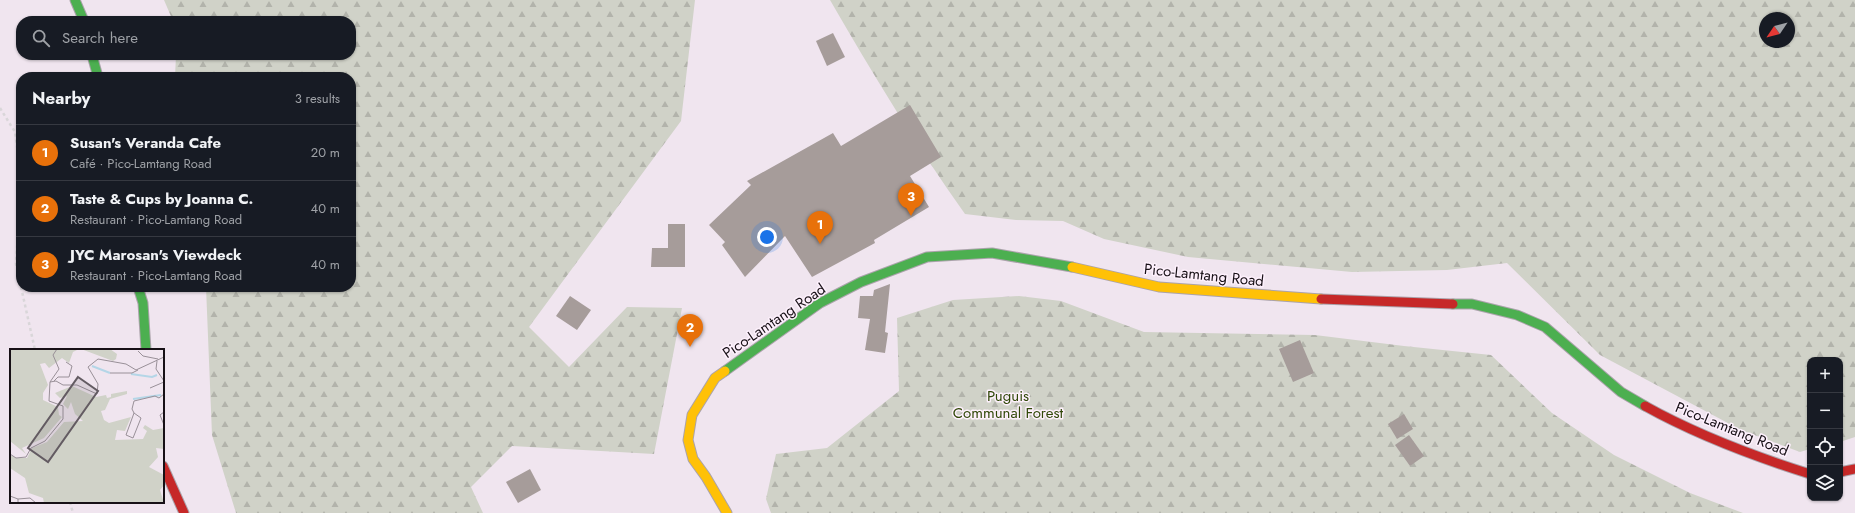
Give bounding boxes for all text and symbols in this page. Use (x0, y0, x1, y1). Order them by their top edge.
north arrow (1759, 12, 1795, 48)
search box (16, 16, 356, 60)
icon: search (30, 27, 52, 49)
text: Search here (62, 27, 138, 49)
text: Nearby (32, 86, 90, 110)
text: 3 results (295, 89, 340, 108)
text: Susan's Veranda Cafe (70, 132, 221, 154)
text: 1 (42, 143, 48, 162)
text: 20 m (311, 143, 340, 162)
text: Café · Pico-Lamtang Road (70, 154, 212, 173)
pin: 3 (898, 183, 924, 216)
text: Taste & Cups by Joanna C. (70, 188, 253, 210)
text: 2 (41, 199, 49, 218)
text: 40 m (311, 199, 340, 218)
text: Restaurant · Pico-Lamtang Road (70, 210, 242, 229)
pin: 1 (807, 211, 833, 244)
your location (757, 227, 777, 247)
text: JYC Marosan's Viewdeck (70, 244, 242, 266)
text: 3 (41, 255, 49, 274)
text: 40 m (311, 255, 340, 274)
street label: Pico-Lamtang Road (1143, 258, 1265, 292)
text: Restaurant · Pico-Lamtang Road (70, 266, 242, 285)
street label: Pico-Lamtang Road (718, 278, 830, 364)
pin: 2 (677, 314, 703, 347)
inset map (10, 349, 164, 503)
map controls (1807, 357, 1843, 501)
button: + (1807, 357, 1843, 393)
park label: Puguis Communal Forest (953, 385, 1064, 424)
button: − (1807, 393, 1843, 429)
street label: Pico-Lamtang Road (1672, 396, 1792, 462)
button: locate (1807, 429, 1843, 465)
button: layers (1807, 465, 1843, 501)

